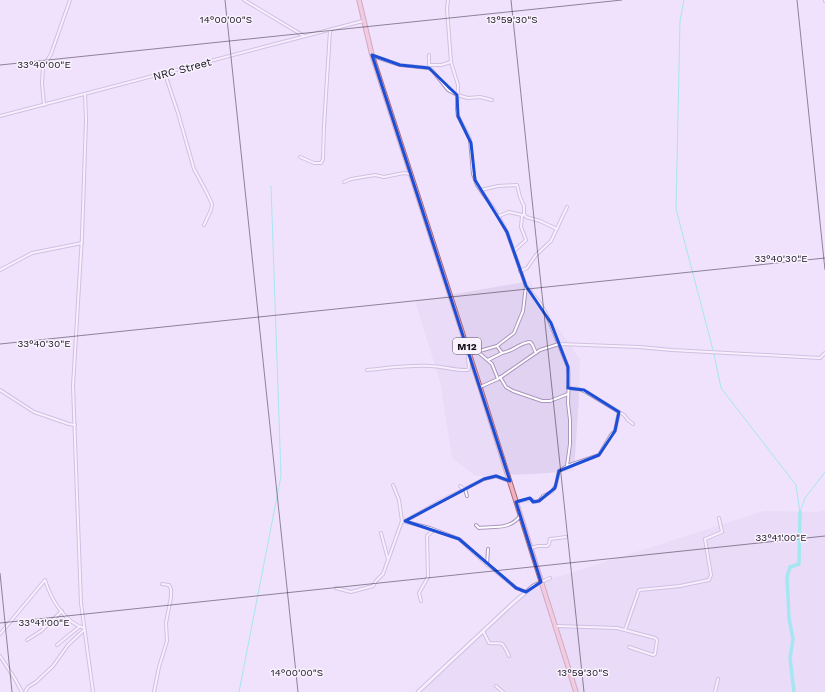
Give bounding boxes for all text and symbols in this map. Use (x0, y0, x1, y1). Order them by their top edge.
text: 14°00'00"S (200, 14, 252, 25)
text: 13°59'30"S (486, 14, 538, 25)
street label: NRC Street (152, 55, 213, 83)
text: 33°40'00"E (17, 59, 71, 70)
text: 33°40'30"E (754, 253, 808, 264)
text: 33°40'30"E (17, 338, 71, 349)
road number: M12 (453, 338, 481, 354)
text: 33°41'00"E (755, 532, 807, 543)
text: 33°41'00"E (18, 617, 70, 628)
text: 14°00'00"S (271, 667, 323, 678)
text: 13°59'30"S (557, 667, 609, 678)

